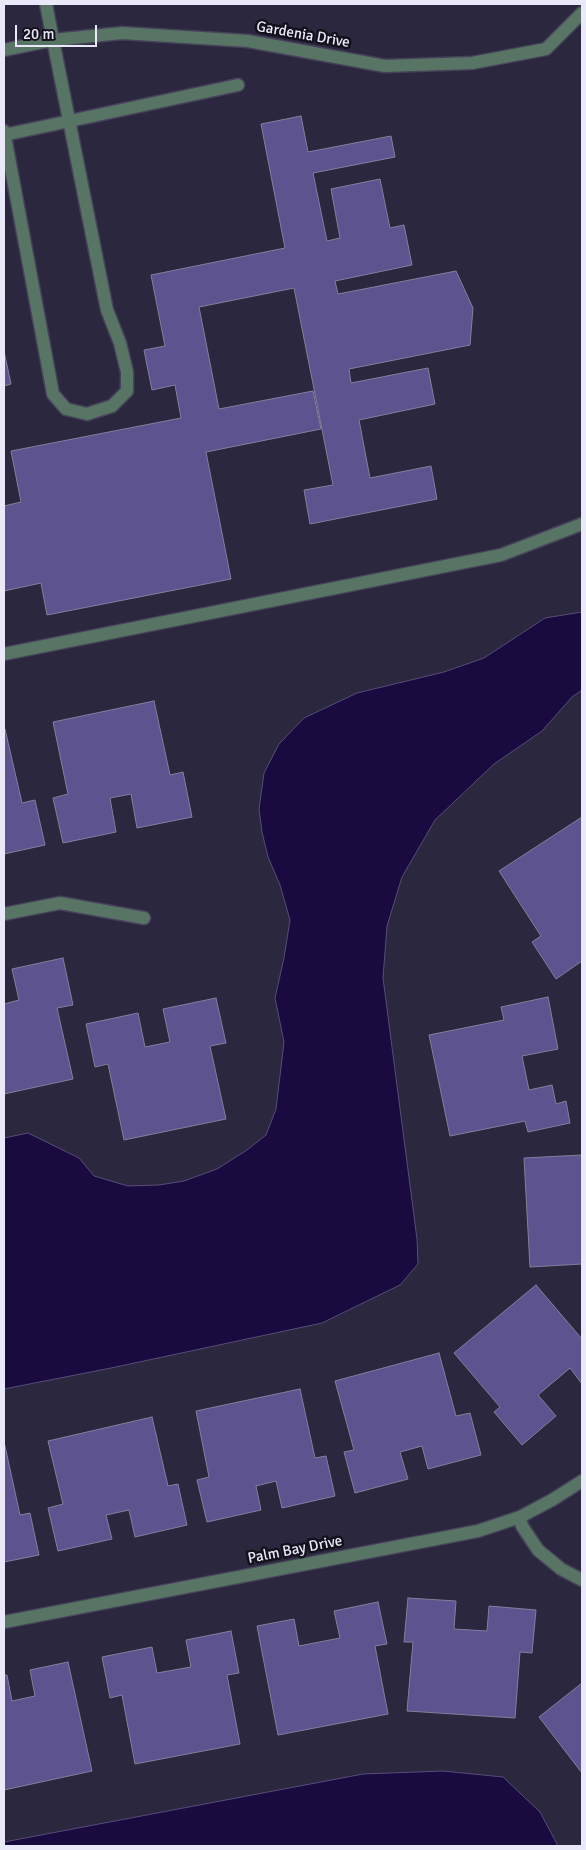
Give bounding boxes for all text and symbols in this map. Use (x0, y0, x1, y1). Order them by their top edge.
scale bar (18, 15, 100, 47)
street label: Gardenia Drive (255, 18, 351, 52)
text: 20 m (23, 25, 54, 43)
street label: Palm Bay Drive (246, 1532, 344, 1568)

